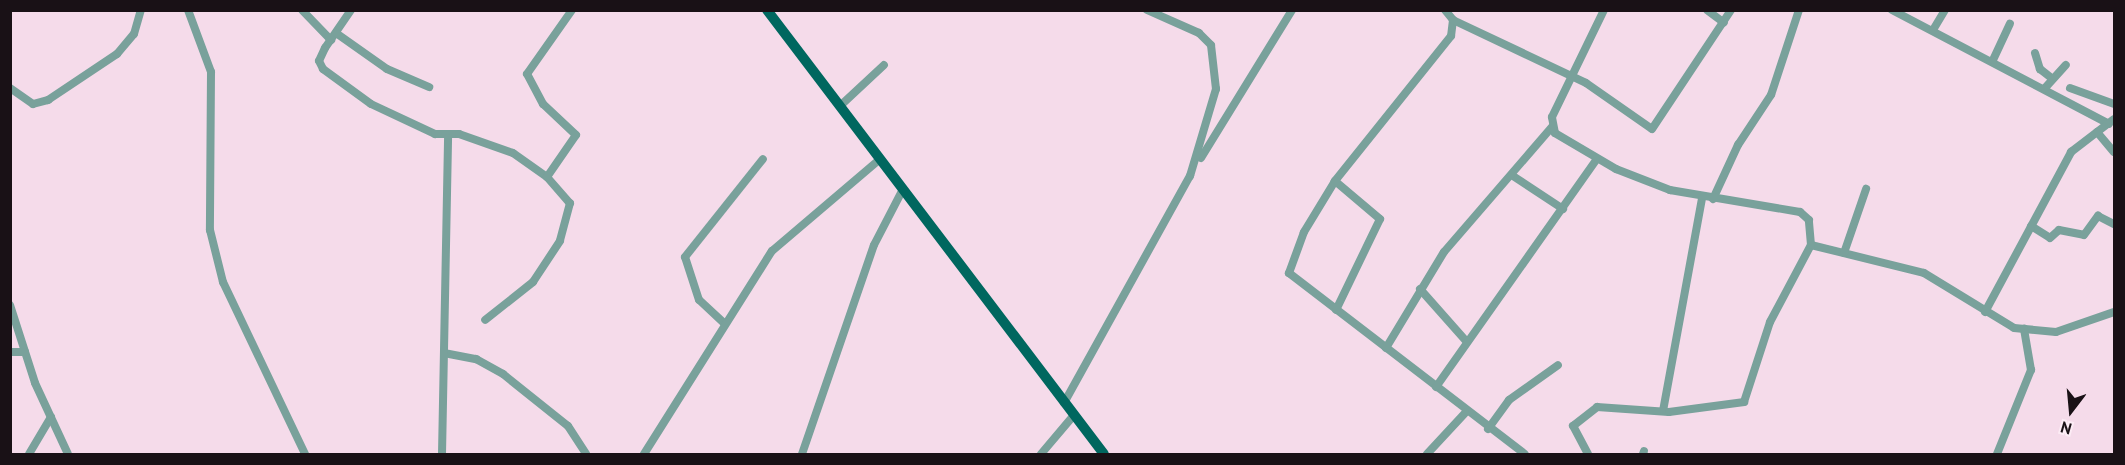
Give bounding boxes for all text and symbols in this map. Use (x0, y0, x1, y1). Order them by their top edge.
north arrow (2041, 381, 2101, 441)
text: N (2058, 417, 2074, 439)

